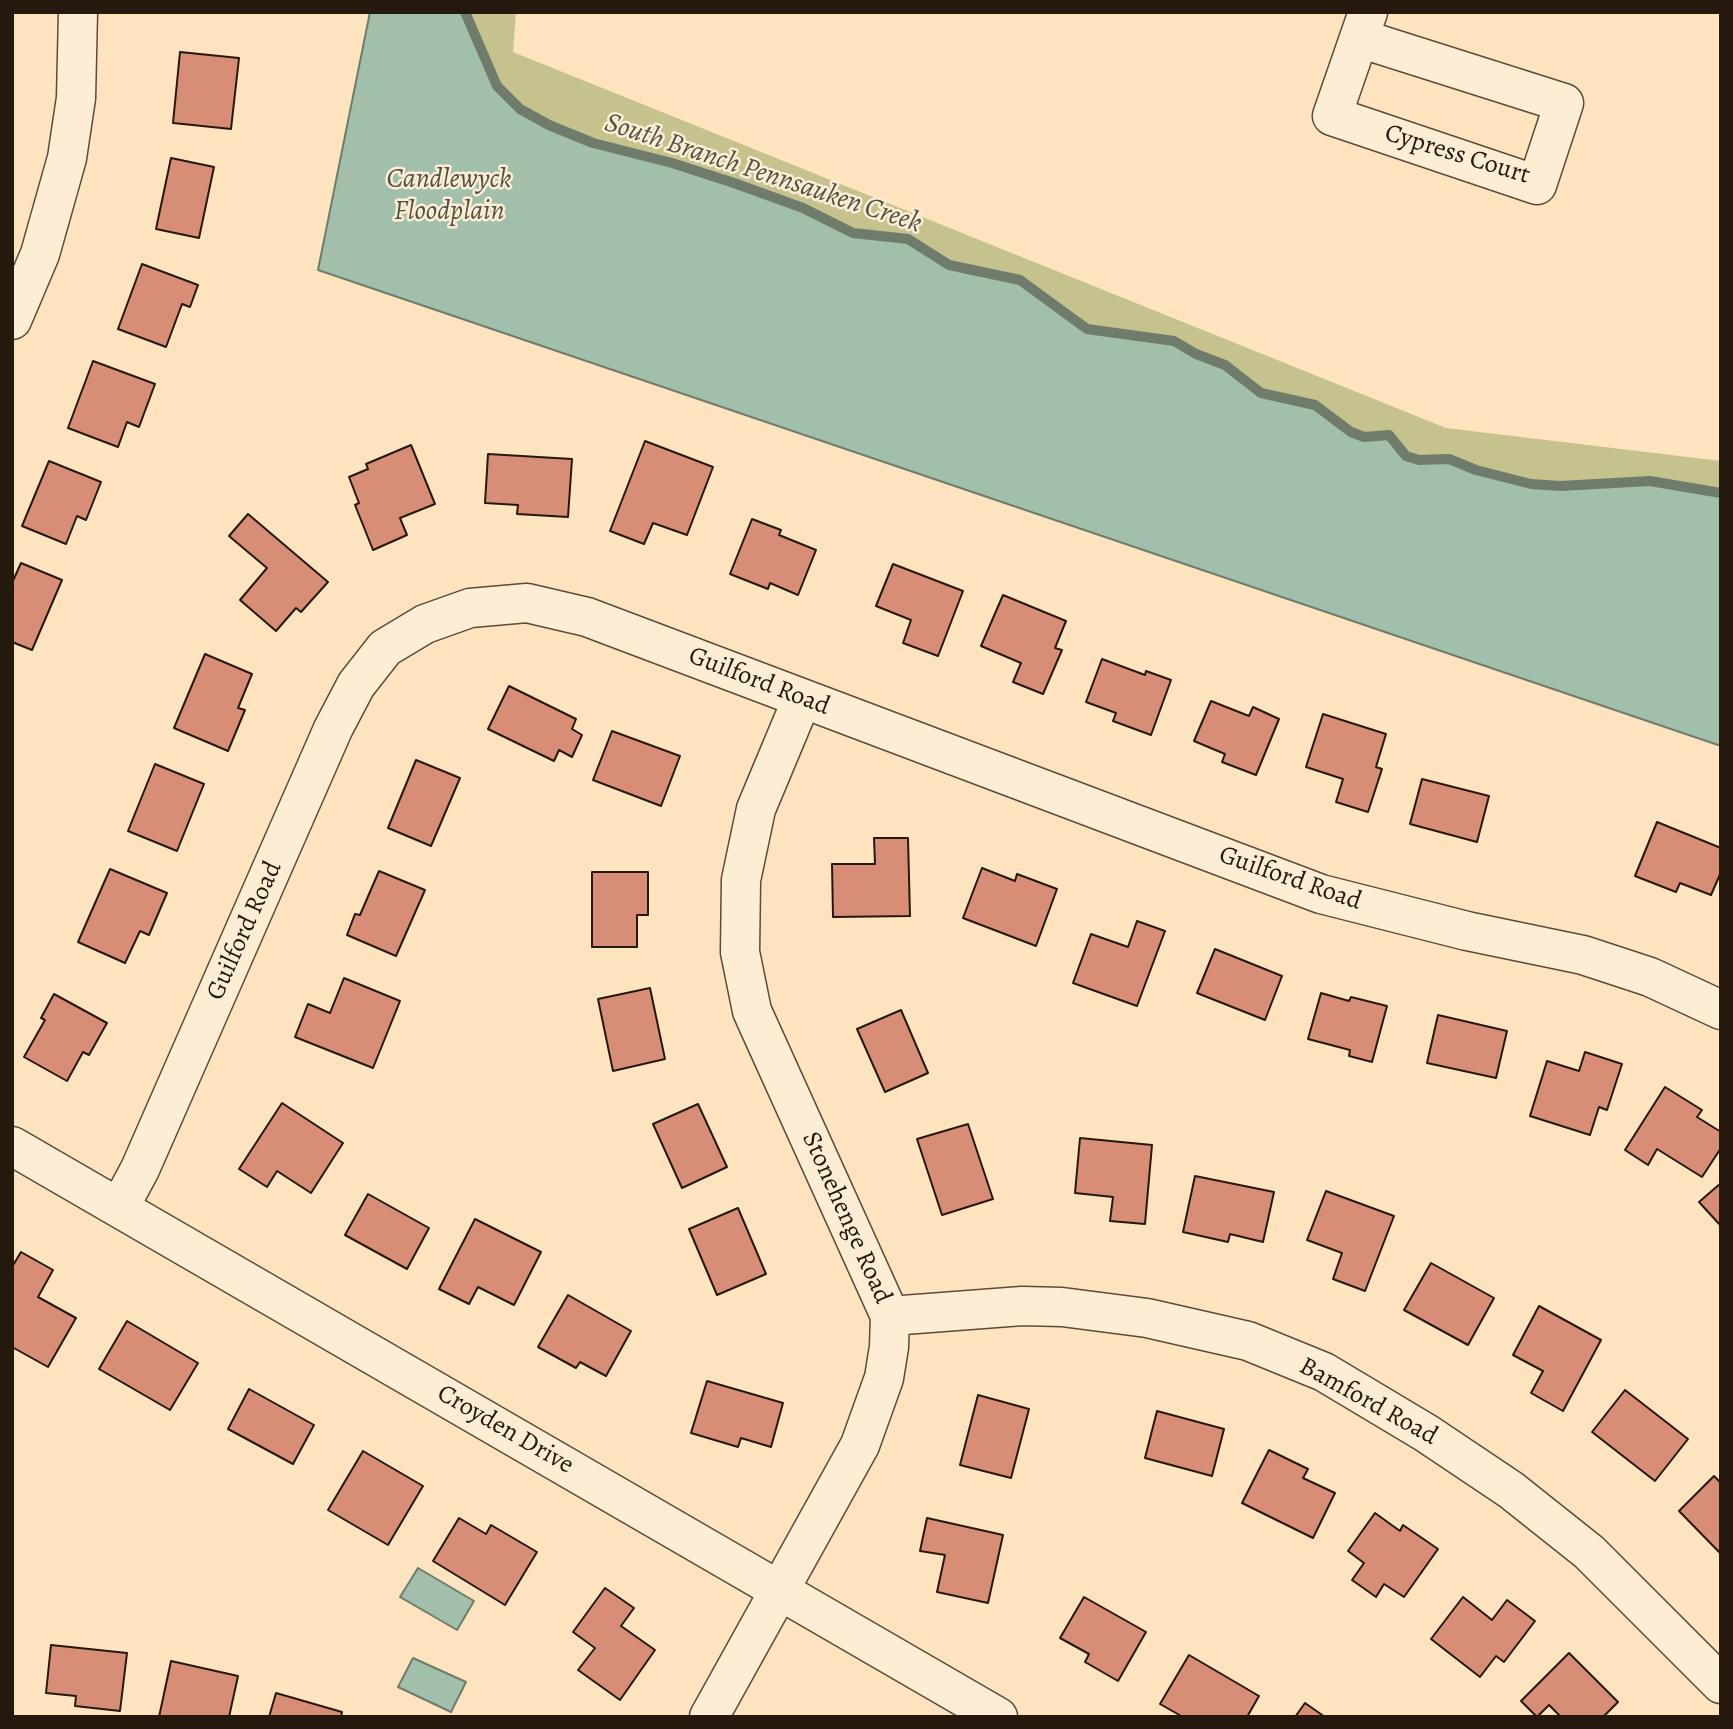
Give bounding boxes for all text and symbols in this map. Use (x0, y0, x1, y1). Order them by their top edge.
water label: South Branch Pennsauken Creek (600, 107, 926, 241)
street label: Cypress Court (1381, 118, 1533, 192)
water label: Candlewyck Floodplain (386, 163, 512, 229)
street label: Guilford Road (684, 641, 834, 723)
street label: Guilford Road (1215, 840, 1365, 918)
street label: Guilford Road (201, 857, 289, 1005)
street label: Stonehenge Road (794, 1127, 898, 1309)
street label: Bamford Road (1293, 1351, 1443, 1453)
street label: Croyden Drive (431, 1378, 579, 1482)

